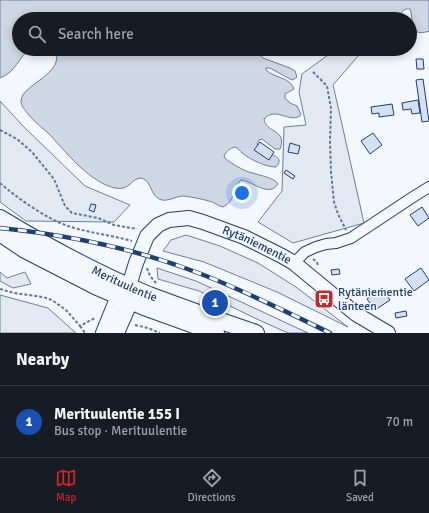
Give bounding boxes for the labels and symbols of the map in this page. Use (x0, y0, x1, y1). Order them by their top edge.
your location (232, 183, 252, 203)
street label: Rytäniementie (220, 223, 294, 268)
street label: Merituulentie (89, 263, 159, 305)
place label: Rytäniementie länteen (338, 285, 413, 314)
pin: 1 (202, 288, 228, 318)
bus stop icon: Rytäniementie länteen (313, 288, 335, 310)

